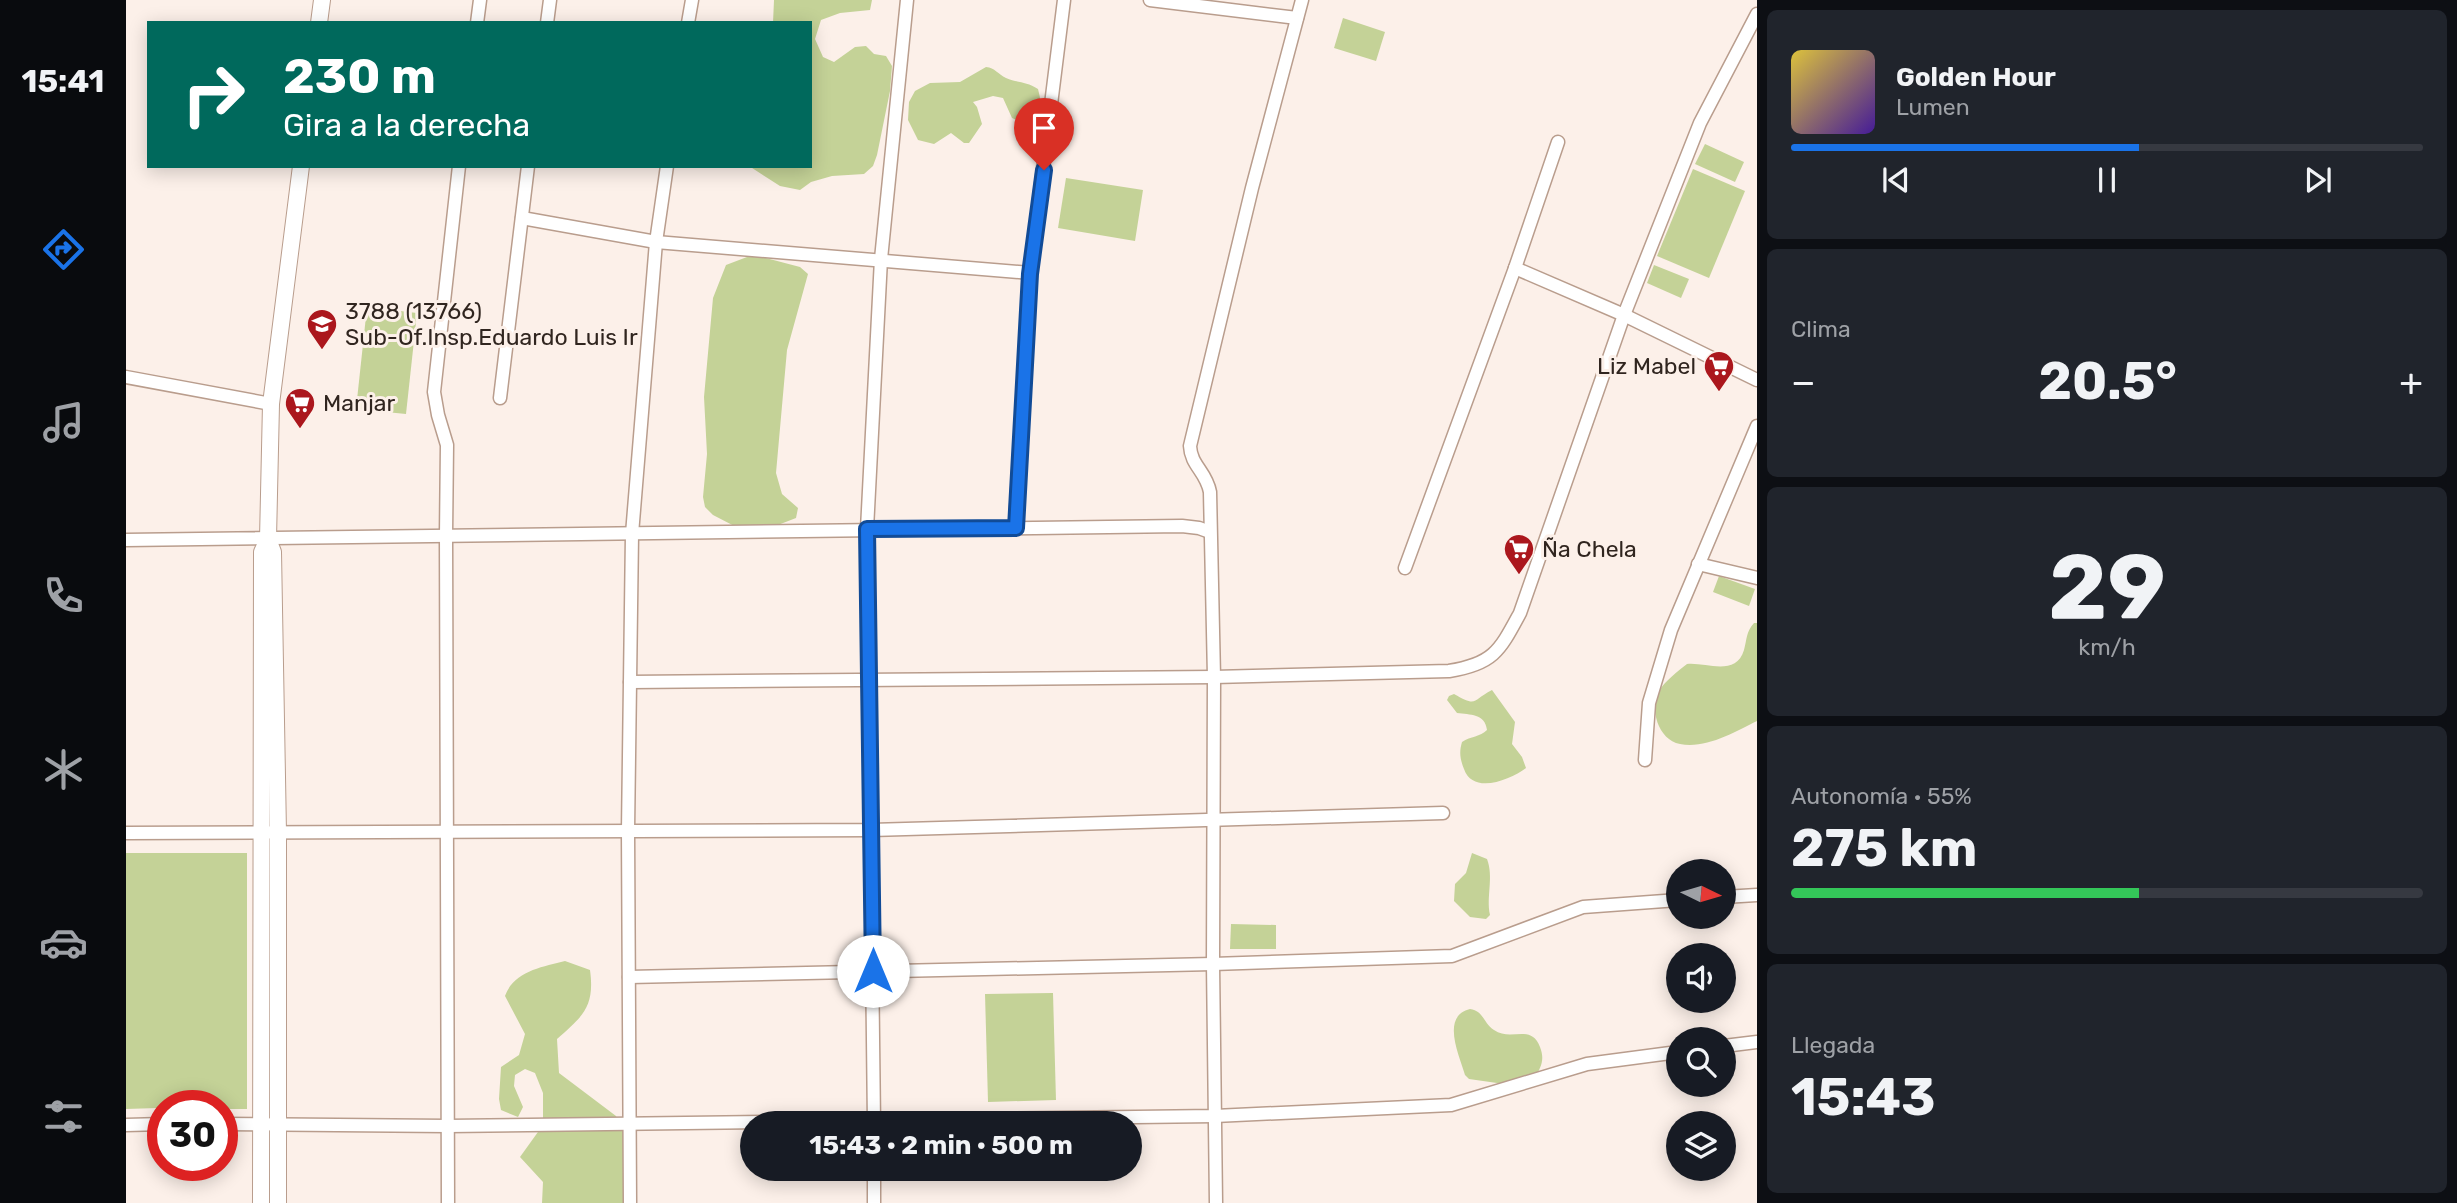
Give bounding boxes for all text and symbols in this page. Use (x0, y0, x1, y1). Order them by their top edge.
text: 230 m (283, 47, 436, 105)
icon: right (168, 49, 259, 140)
text: 15:41 (22, 62, 104, 100)
text: Golden Hour (1896, 62, 2056, 93)
text: Lumen (1896, 93, 1970, 121)
pin (1014, 98, 1074, 170)
text: Gira a la derecha (283, 106, 530, 144)
icon: arrive (1025, 109, 1063, 147)
icon: previous (1877, 161, 1915, 199)
icon: pause (2088, 161, 2126, 199)
icon: next (2299, 161, 2337, 199)
icon: directions (39, 225, 88, 274)
place label: 3788 (13766) Sub-Of.Insp.Eduardo Luis Ir (345, 297, 638, 351)
school or university icon: 3788 (13766) Sub-Of.Insp.Eduardo Luis Ir (305, 307, 339, 351)
text: Clima (1791, 315, 1851, 343)
supermarket icon: Liz Mabel (1702, 349, 1736, 393)
text: 20.5° (2038, 350, 2177, 412)
place label: Liz Mabel (1597, 352, 1696, 380)
text: − (1791, 359, 1816, 405)
text: + (2399, 359, 2423, 405)
supermarket icon: Manjar (283, 386, 317, 430)
place label: Manjar (323, 389, 395, 417)
icon: music (39, 398, 88, 447)
supermarket icon: Ña Chela (1502, 532, 1536, 576)
text: 29 (2048, 533, 2166, 641)
place label: Ña Chela (1542, 535, 1637, 563)
icon: phone (39, 571, 88, 620)
text: km/h (2078, 633, 2136, 661)
icon: climate (39, 745, 88, 794)
text: Autonomía · 55% (1791, 782, 1972, 810)
text: 275 km (1791, 817, 1977, 879)
north arrow (1666, 859, 1736, 929)
map controls (1666, 859, 1736, 1181)
icon: car (39, 918, 88, 967)
position arrow (836, 934, 910, 1008)
button: sound (1666, 943, 1736, 1013)
button: search (1666, 1027, 1736, 1097)
text: Llegada (1791, 1031, 1875, 1059)
text: 15:43 (1791, 1066, 1935, 1128)
speed limit sign: 30 (147, 1090, 238, 1181)
icon: filters (39, 1092, 88, 1141)
button: layers (1666, 1111, 1736, 1181)
text: 15:43 · 2 min · 500 m (809, 1130, 1073, 1161)

